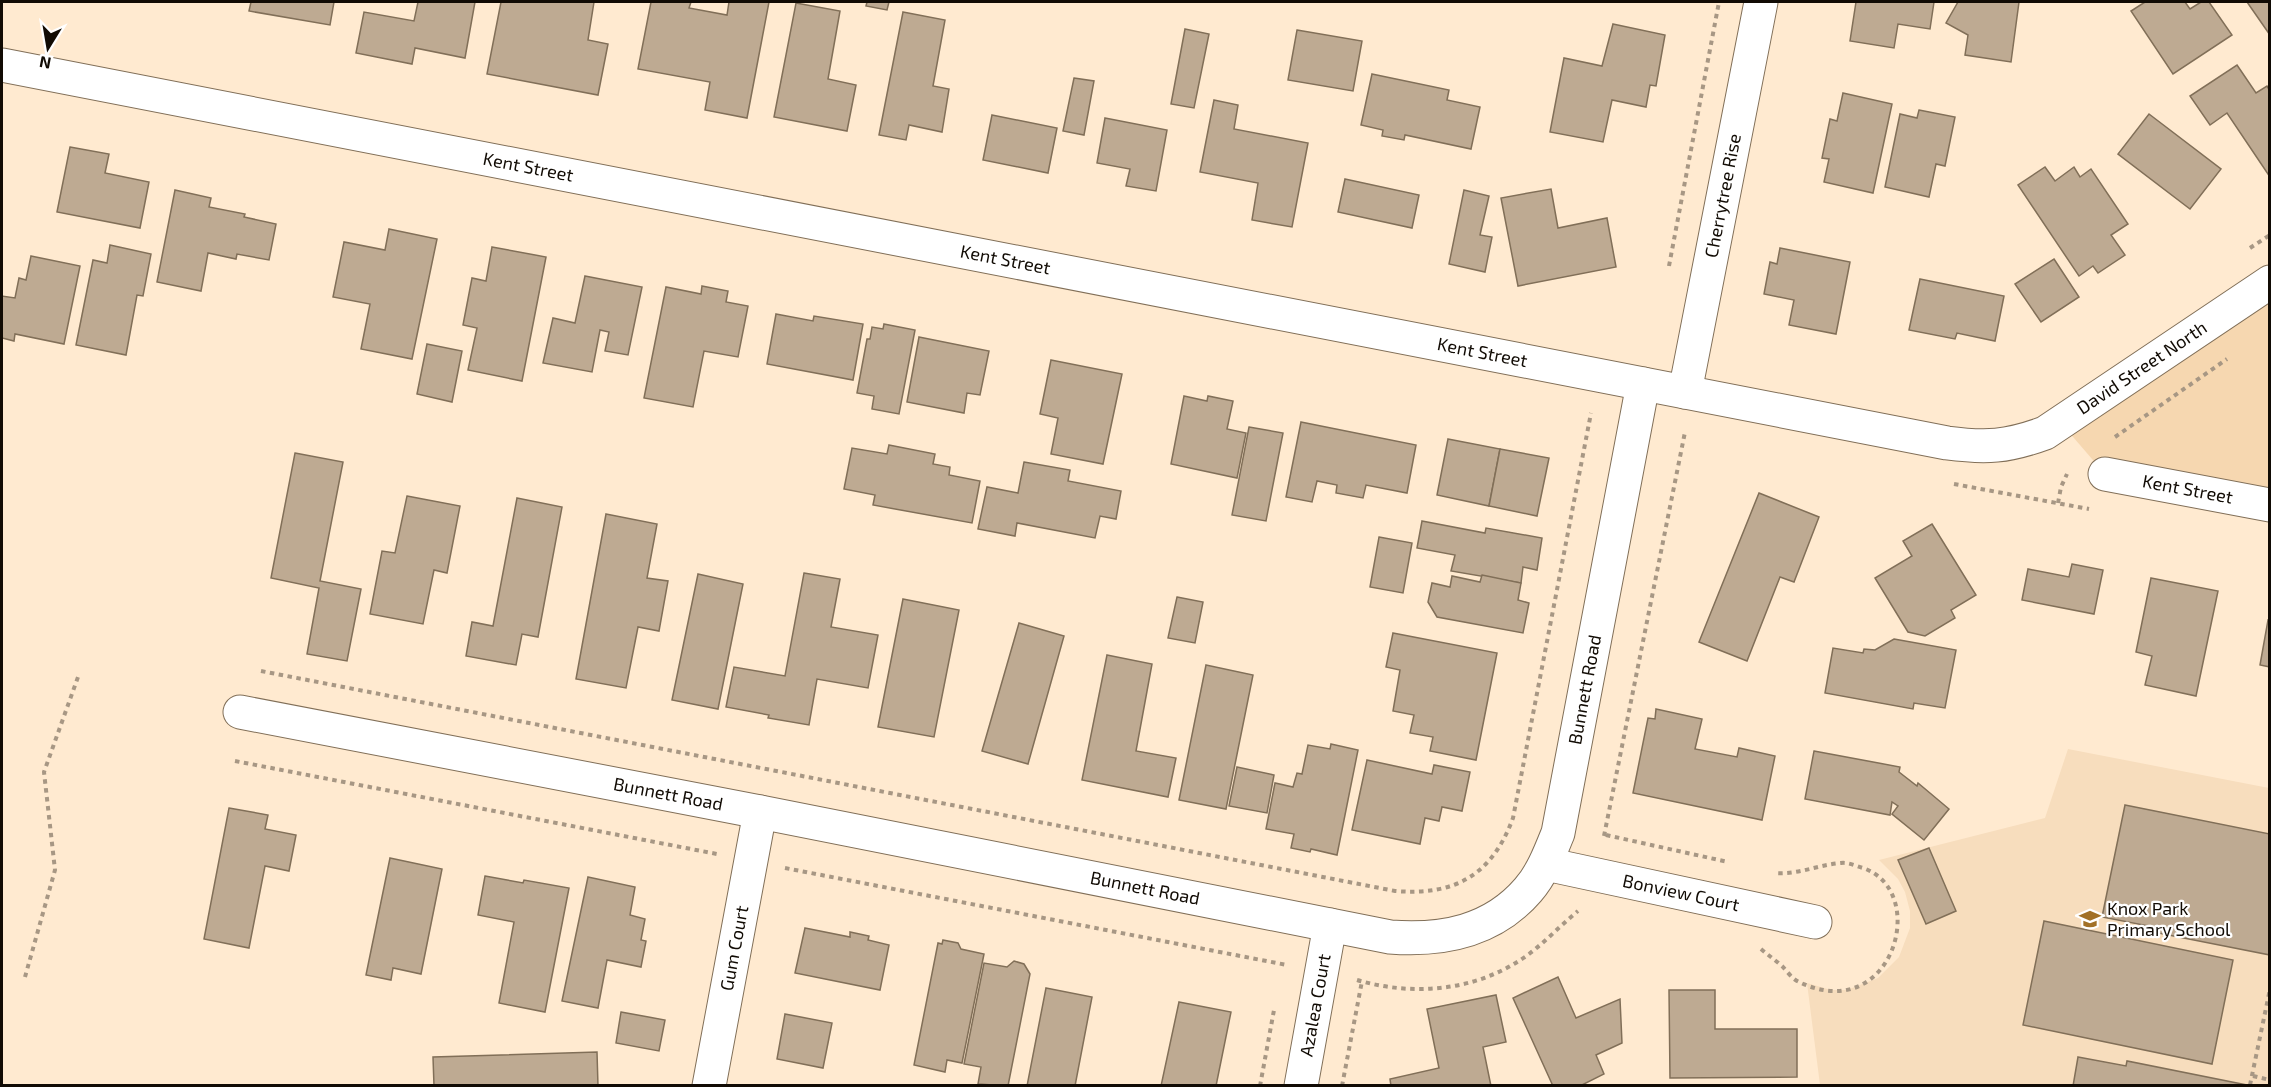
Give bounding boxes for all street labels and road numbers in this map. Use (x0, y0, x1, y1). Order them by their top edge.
street label: Cherrytree Rise (1699, 132, 1745, 259)
street label: Kent Street (481, 147, 575, 186)
street label: Kent Street (958, 239, 1053, 279)
street label: David Street North (2072, 316, 2211, 418)
street label: Kent Street (1436, 332, 1530, 371)
street label: Kent Street (2141, 469, 2235, 508)
street label: Bunnett Road (1563, 633, 1605, 746)
street label: Bunnett Road (612, 772, 725, 815)
street label: Bunnett Road (1088, 866, 1202, 909)
street label: Bonview Court (1621, 869, 1742, 915)
street label: Gum Court (715, 904, 752, 993)
street label: Azalea Court (1295, 952, 1335, 1058)

